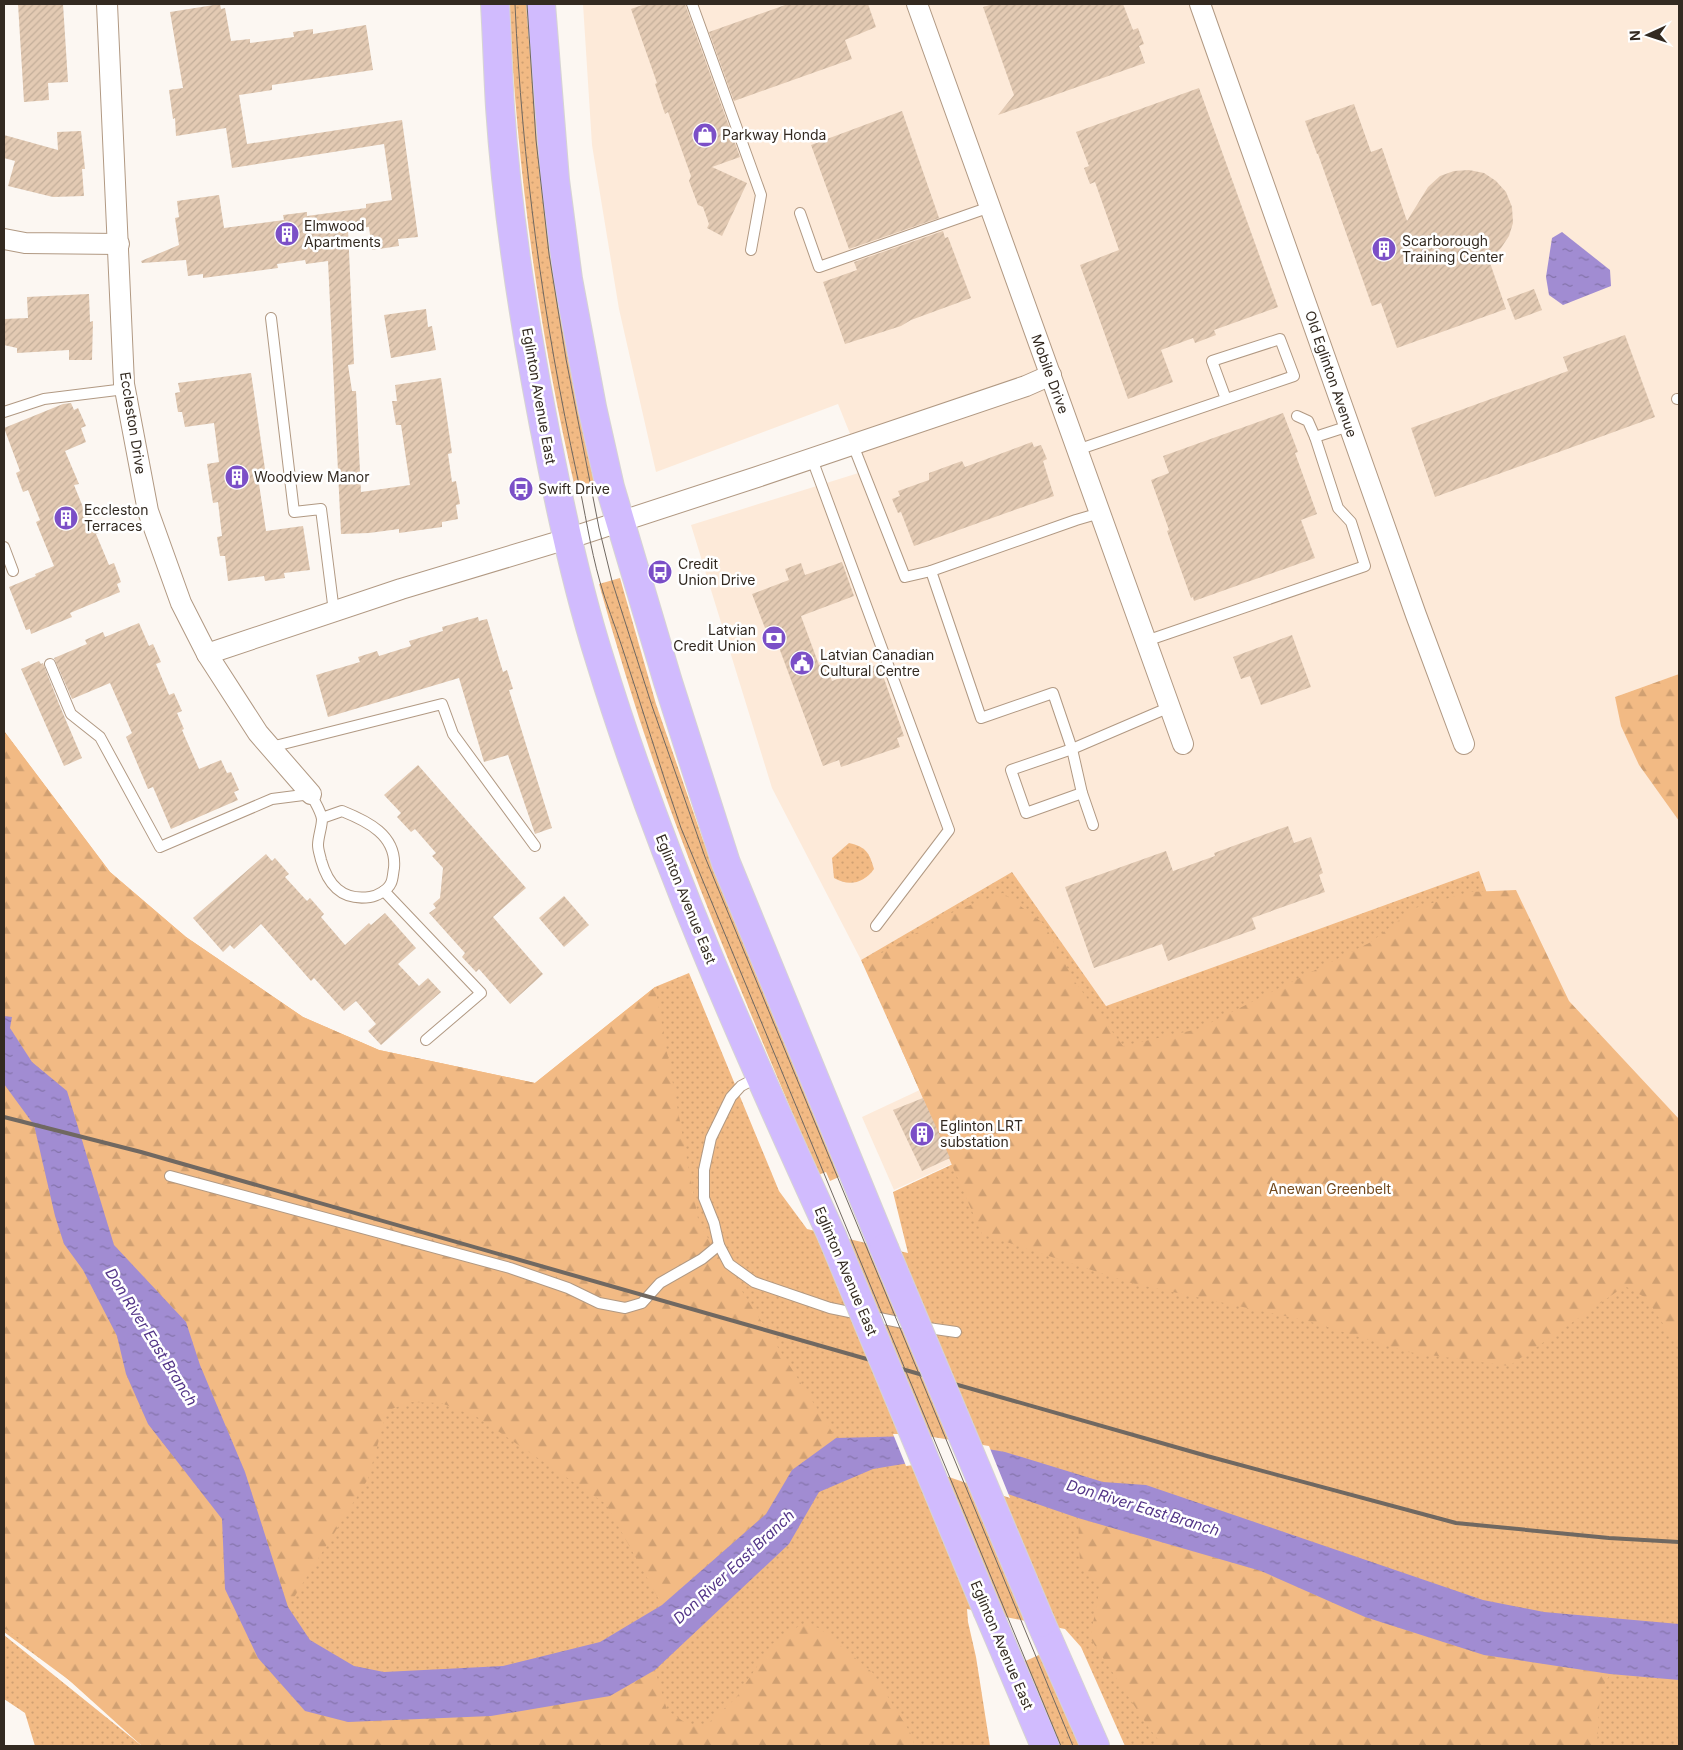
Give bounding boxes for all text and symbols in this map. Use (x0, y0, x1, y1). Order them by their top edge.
north arrow (1623, 10, 1673, 60)
text: N (1626, 30, 1643, 41)
shop icon: Parkway Honda (692, 122, 718, 148)
place label: Parkway Honda (722, 126, 826, 143)
place label: Elmwood Apartments (304, 217, 381, 250)
building icon: Elmwood Apartments (274, 221, 300, 247)
place label: Scarborough Training Center (1402, 232, 1504, 265)
building icon: Scarborough Training Center (1371, 236, 1397, 262)
street label: Old Eglinton Avenue (1302, 308, 1361, 439)
street label: Eglinton Avenue East (519, 326, 560, 466)
street label: Mobile Drive (1028, 332, 1073, 416)
street label: Eccleston Drive (117, 371, 150, 475)
building icon: Woodview Manor (224, 464, 250, 490)
place label: Woodview Manor (254, 468, 370, 485)
bus stop icon: Swift Drive (508, 476, 534, 502)
place label: Swift Drive (538, 480, 610, 497)
place label: Eccleston Terraces (84, 501, 148, 534)
building icon: Eccleston Terraces (53, 505, 79, 531)
place label: Credit Union Drive (678, 555, 755, 588)
bus stop icon: Credit Union Drive (647, 559, 673, 585)
place label: Latvian Credit Union (673, 621, 756, 654)
bank icon: Latvian Credit Union (761, 625, 787, 651)
place label: Latvian Canadian Cultural Centre (820, 646, 934, 679)
public building icon: Latvian Canadian Cultural Centre (789, 650, 815, 676)
street label: Eglinton Avenue East (653, 831, 720, 967)
place label: Eglinton LRT substation (940, 1117, 1023, 1150)
building icon: Eglinton LRT substation (909, 1121, 935, 1147)
park label: Anewan Greenbelt (1269, 1180, 1392, 1197)
street label: Eglinton Avenue East (812, 1204, 881, 1338)
water label: Don River East Branch (101, 1264, 202, 1409)
water label: Don River East Branch (1064, 1475, 1222, 1540)
water label: Don River East Branch (669, 1505, 798, 1628)
street label: Eglinton Avenue East (968, 1578, 1037, 1712)

